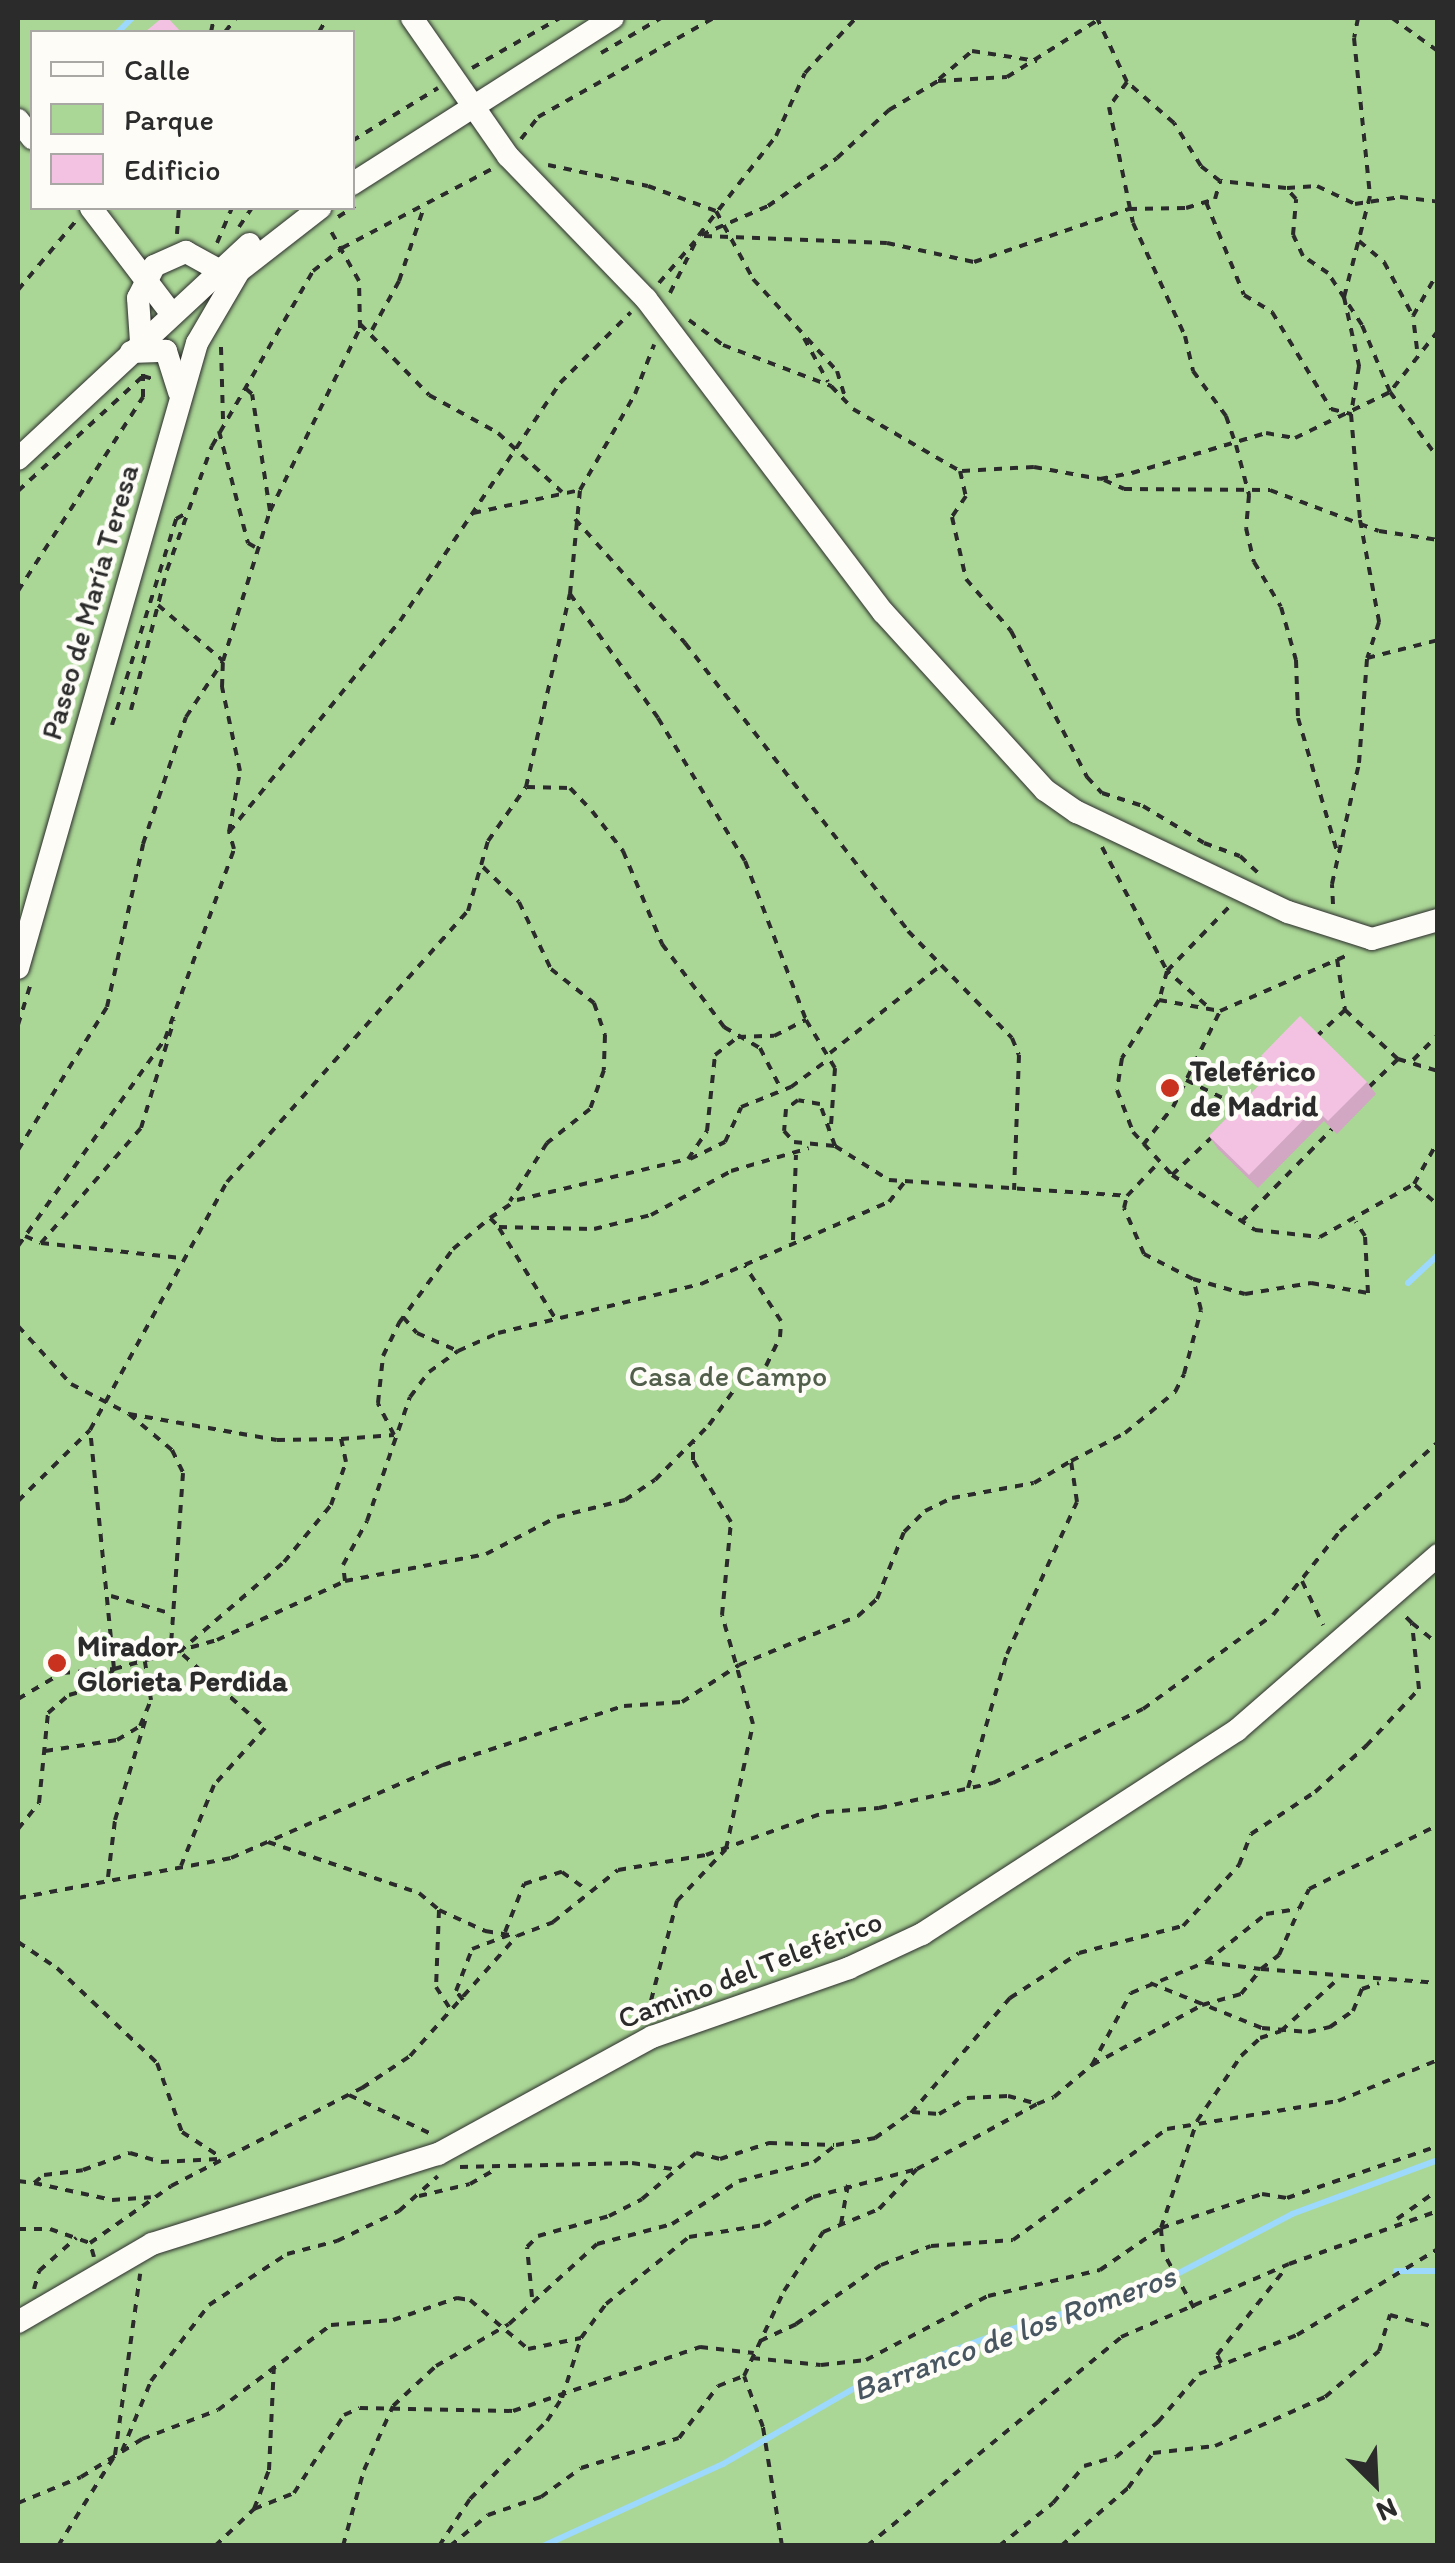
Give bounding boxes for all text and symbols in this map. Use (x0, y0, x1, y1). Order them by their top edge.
legend (30, 30, 355, 210)
text: Calle (124, 51, 190, 88)
text: Parque (124, 101, 214, 138)
text: Edificio (124, 151, 220, 188)
street label: Paseo de María Teresa (34, 461, 146, 743)
place label: Teleférico de Madrid (1190, 1053, 1319, 1124)
marker: Teleférico de Madrid (1159, 1077, 1181, 1099)
park label: Casa de Campo (629, 1358, 827, 1394)
place label: Mirador Glorieta Perdida (77, 1628, 287, 1698)
marker: Mirador Glorieta Perdida (46, 1652, 68, 1674)
street label: Camino del Teleférico (614, 1904, 886, 2036)
water label: Barranco de los Romeros (847, 2257, 1181, 2409)
north arrow (1325, 2433, 1425, 2533)
text: N (1372, 2491, 1403, 2530)

